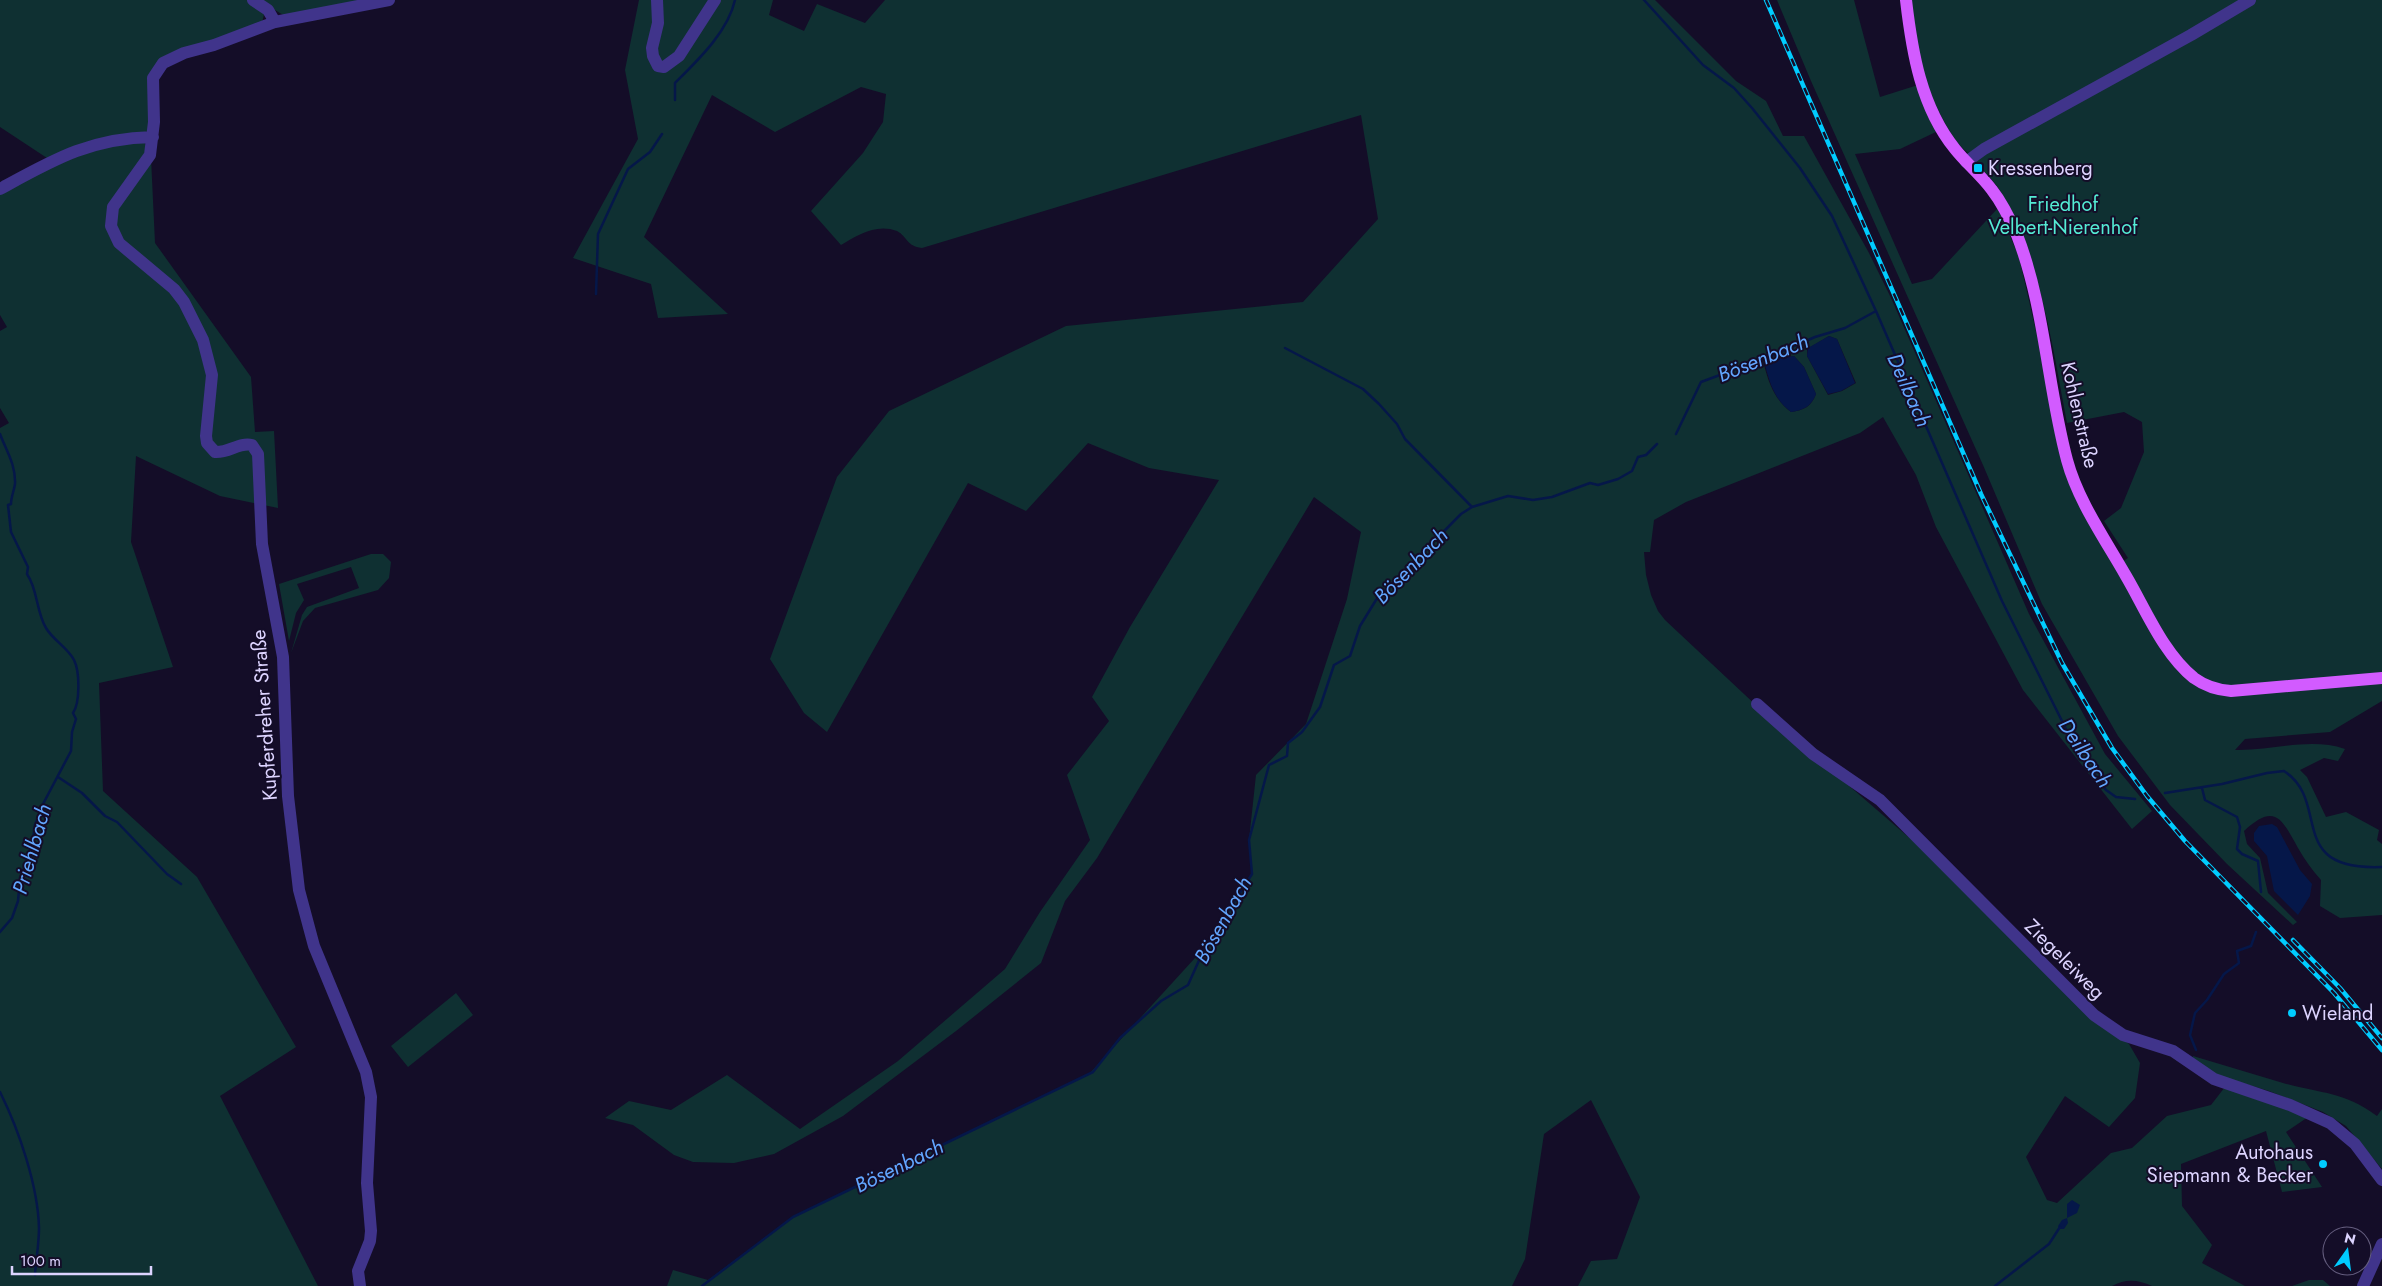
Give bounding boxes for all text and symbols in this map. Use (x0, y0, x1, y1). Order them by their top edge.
place label: Kressenberg (1988, 154, 2093, 183)
marker: Kressenberg (1972, 162, 1984, 174)
park label: Friedhof Velbert-Nierenhof (1988, 190, 2139, 242)
water label: Bösenbach (1713, 326, 1813, 390)
water label: Deilbach (1879, 348, 1939, 432)
street label: Kohlenstraße (2053, 359, 2106, 471)
water label: Bösenbach (1367, 521, 1455, 611)
street label: Kupferdreher Straße (244, 629, 285, 801)
water label: Deilbach (2051, 712, 2119, 794)
water label: Priehlbach (5, 800, 59, 898)
water label: Bösenbach (1187, 871, 1259, 969)
street label: Ziegeleiweg (2018, 913, 2111, 1006)
place label: Wieland (2302, 999, 2373, 1028)
marker: Wieland (2286, 1007, 2298, 1019)
water label: Bösenbach (849, 1132, 949, 1200)
place label: Autohaus Siepmann & Becker (2147, 1138, 2313, 1190)
marker: Autohaus Siepmann & Becker (2317, 1158, 2329, 1170)
north arrow (2322, 1226, 2372, 1276)
text: N (2342, 1227, 2358, 1249)
scale bar (12, 1244, 151, 1276)
text: 100 m (20, 1250, 61, 1272)

